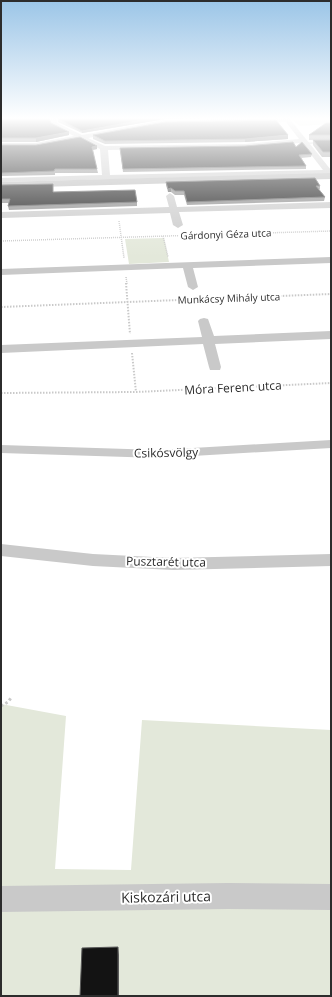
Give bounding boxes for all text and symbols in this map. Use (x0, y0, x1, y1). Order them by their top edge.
street label: Gárdonyi Géza utca (180, 225, 272, 243)
street label: Munkácsy Mihály utca (177, 289, 281, 307)
street label: Móra Ferenc utca (184, 376, 282, 399)
street label: Csikósvölgy (134, 443, 199, 462)
street label: Pusztarét utca (126, 552, 206, 571)
street label: Kiskozári utca (121, 886, 211, 907)

